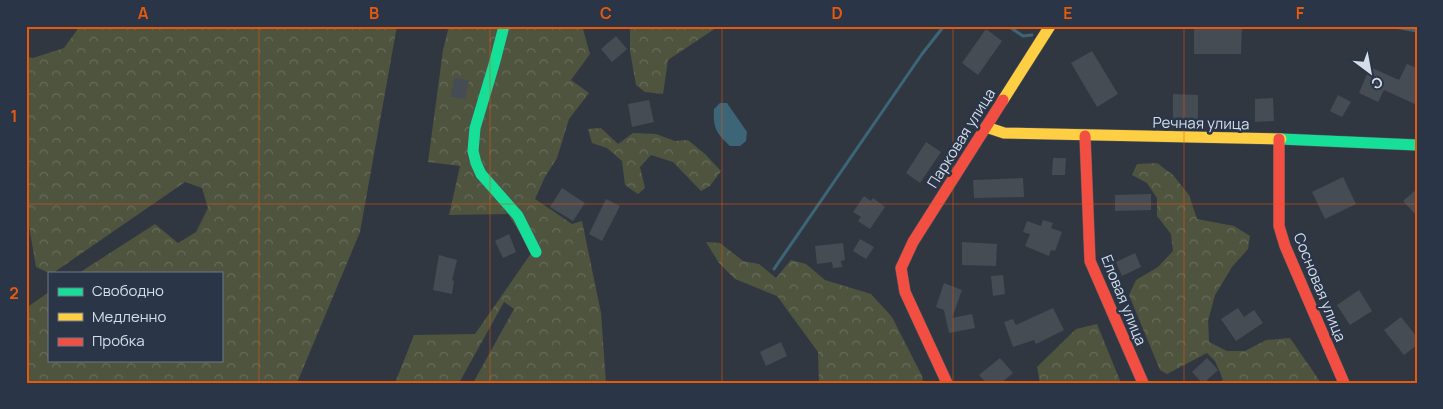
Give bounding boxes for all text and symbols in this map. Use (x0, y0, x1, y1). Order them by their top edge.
text: A (138, 2, 149, 24)
text: B (369, 2, 379, 24)
text: C (600, 2, 612, 24)
text: D (831, 2, 843, 24)
text: E (1063, 2, 1073, 24)
text: F (1296, 2, 1305, 24)
north arrow (1346, 48, 1396, 98)
text: С (1368, 73, 1387, 94)
street label: Парковая улица (922, 84, 1000, 192)
text: 1 (10, 105, 18, 127)
street label: Речная улица (1152, 112, 1250, 134)
street label: Сосновая улица (1289, 229, 1351, 345)
street label: Еловая улица (1096, 252, 1152, 348)
legend (48, 272, 222, 362)
text: Свободно (92, 280, 164, 301)
text: 2 (9, 282, 19, 304)
text: Медленно (92, 306, 166, 327)
text: Пробка (92, 330, 145, 351)

